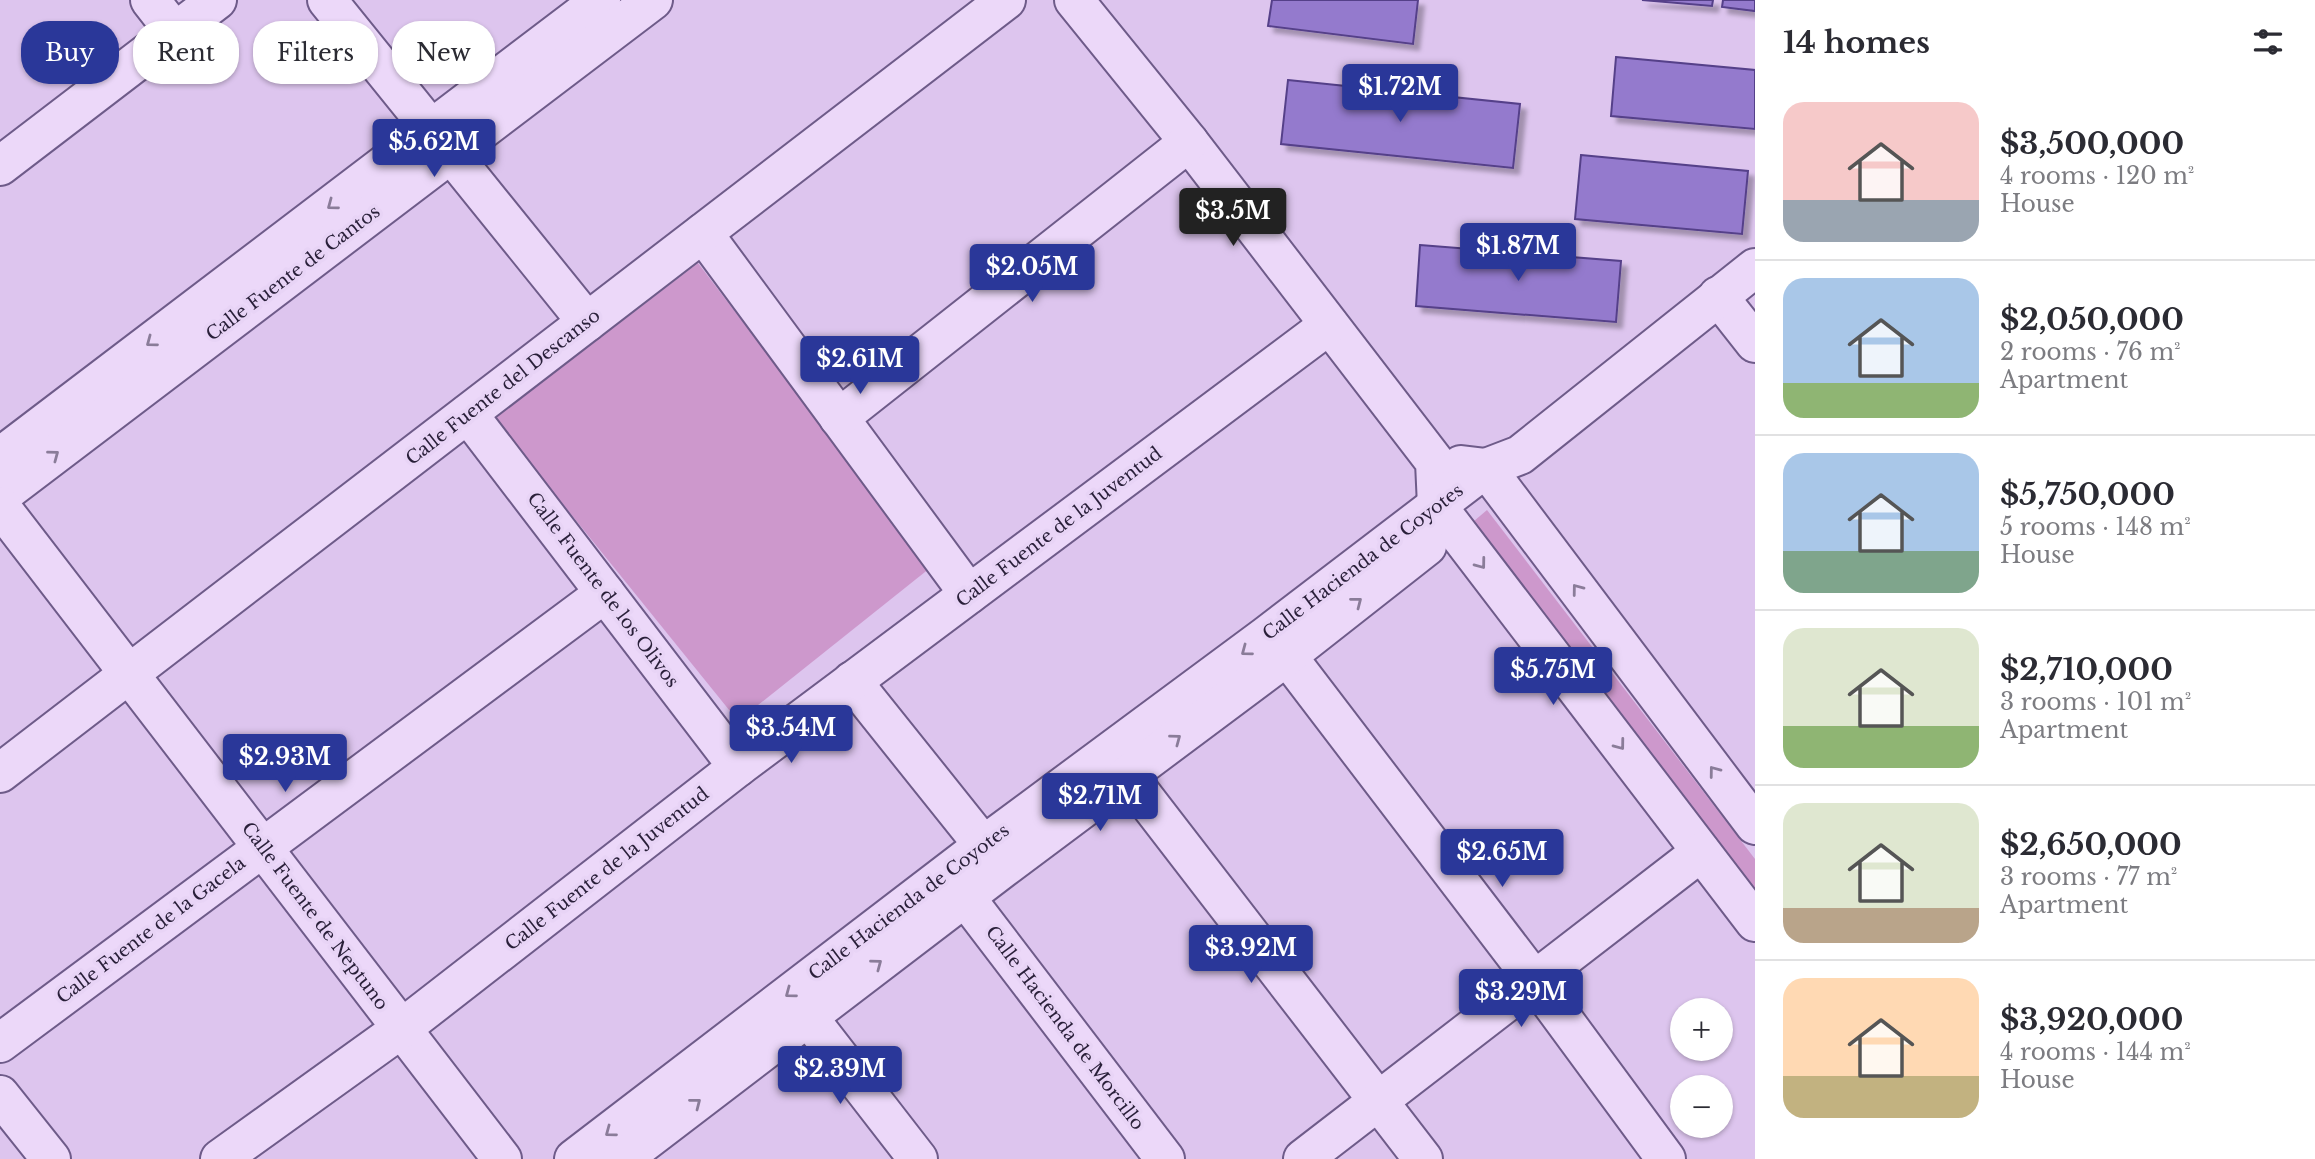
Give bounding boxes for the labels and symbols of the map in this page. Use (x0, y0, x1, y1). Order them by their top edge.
pin: $1.72M (1343, 64, 1457, 124)
pin: $5.62M (377, 120, 491, 179)
pin: $3.5M (1184, 188, 1282, 248)
one-way arrow (328, 196, 340, 209)
street label: Calle Fuente de Cantos (202, 200, 384, 346)
pin: $1.87M (1461, 224, 1575, 283)
pin: $2.05M (975, 244, 1089, 304)
street label: Calle Fuente del Descanso (401, 304, 605, 470)
one-way arrow (146, 334, 159, 347)
pin: $2.61M (803, 336, 917, 396)
street label: Calle Fuente de la Juventud (952, 442, 1166, 612)
one-way arrow (47, 450, 59, 463)
street label: Calle Hacienda de Coyotes (1258, 479, 1468, 645)
street label: Calle Fuente de los Olivos (522, 488, 684, 692)
one-way arrow (1473, 556, 1486, 569)
one-way arrow (1573, 584, 1586, 597)
one-way arrow (1350, 598, 1362, 611)
one-way arrow (1241, 642, 1254, 655)
pin: $5.75M (1496, 648, 1610, 707)
pin: $3.54M (734, 706, 848, 765)
pin: $2.93M (228, 734, 342, 794)
one-way arrow (1168, 735, 1180, 747)
one-way arrow (1611, 737, 1624, 750)
one-way arrow (1710, 766, 1722, 779)
pin: $2.71M (1043, 774, 1157, 833)
street label: Calle Fuente de la Juventud (501, 783, 713, 955)
street label: Calle Fuente de Neptuno (237, 818, 393, 1014)
street label: Calle Hacienda de Coyotes (804, 819, 1014, 985)
pin: $2.65M (1445, 830, 1559, 889)
street label: Calle Fuente de la Gacela (52, 852, 250, 1008)
street label: Calle Hacienda de Morcillo (981, 922, 1149, 1134)
pin: $3.92M (1194, 926, 1308, 985)
one-way arrow (869, 960, 881, 973)
pin: $3.29M (1464, 970, 1578, 1029)
one-way arrow (785, 985, 798, 998)
pin: $2.39M (783, 1046, 897, 1106)
one-way arrow (688, 1098, 701, 1111)
one-way arrow (605, 1123, 617, 1136)

